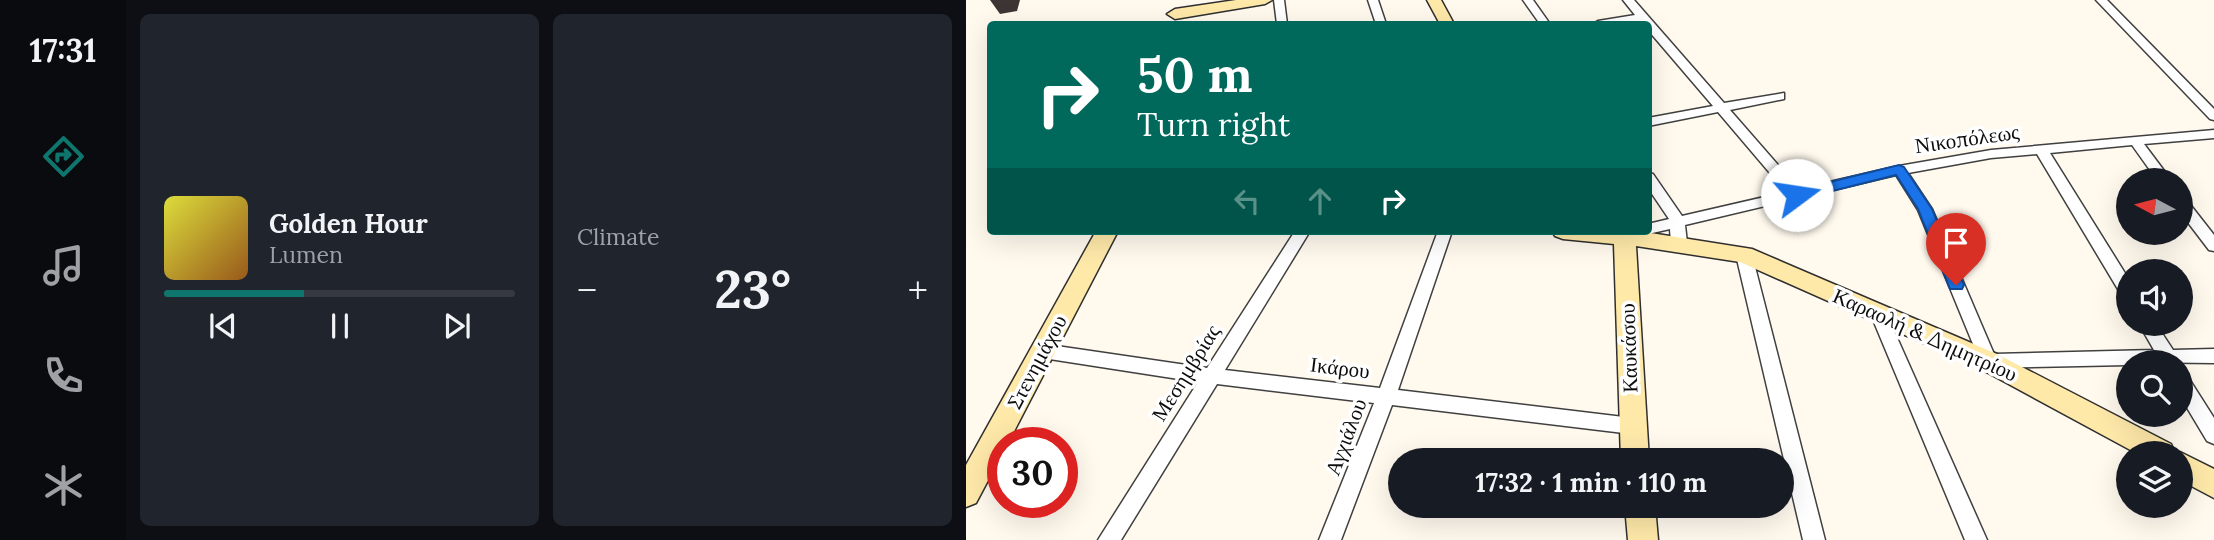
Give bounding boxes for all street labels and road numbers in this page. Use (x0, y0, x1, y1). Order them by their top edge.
street label: Νικοπόλεως (1913, 118, 2022, 159)
street label: Καραολή & Δημητρίου (1829, 282, 2022, 387)
street label: Καυκάσου (1613, 303, 1644, 393)
street label: Στενημάχου (1000, 310, 1073, 414)
street label: Μεσημβρίας (1145, 319, 1226, 426)
street label: Ικάρου (1309, 350, 1371, 385)
street label: Αγχιάλου (1319, 395, 1372, 479)

